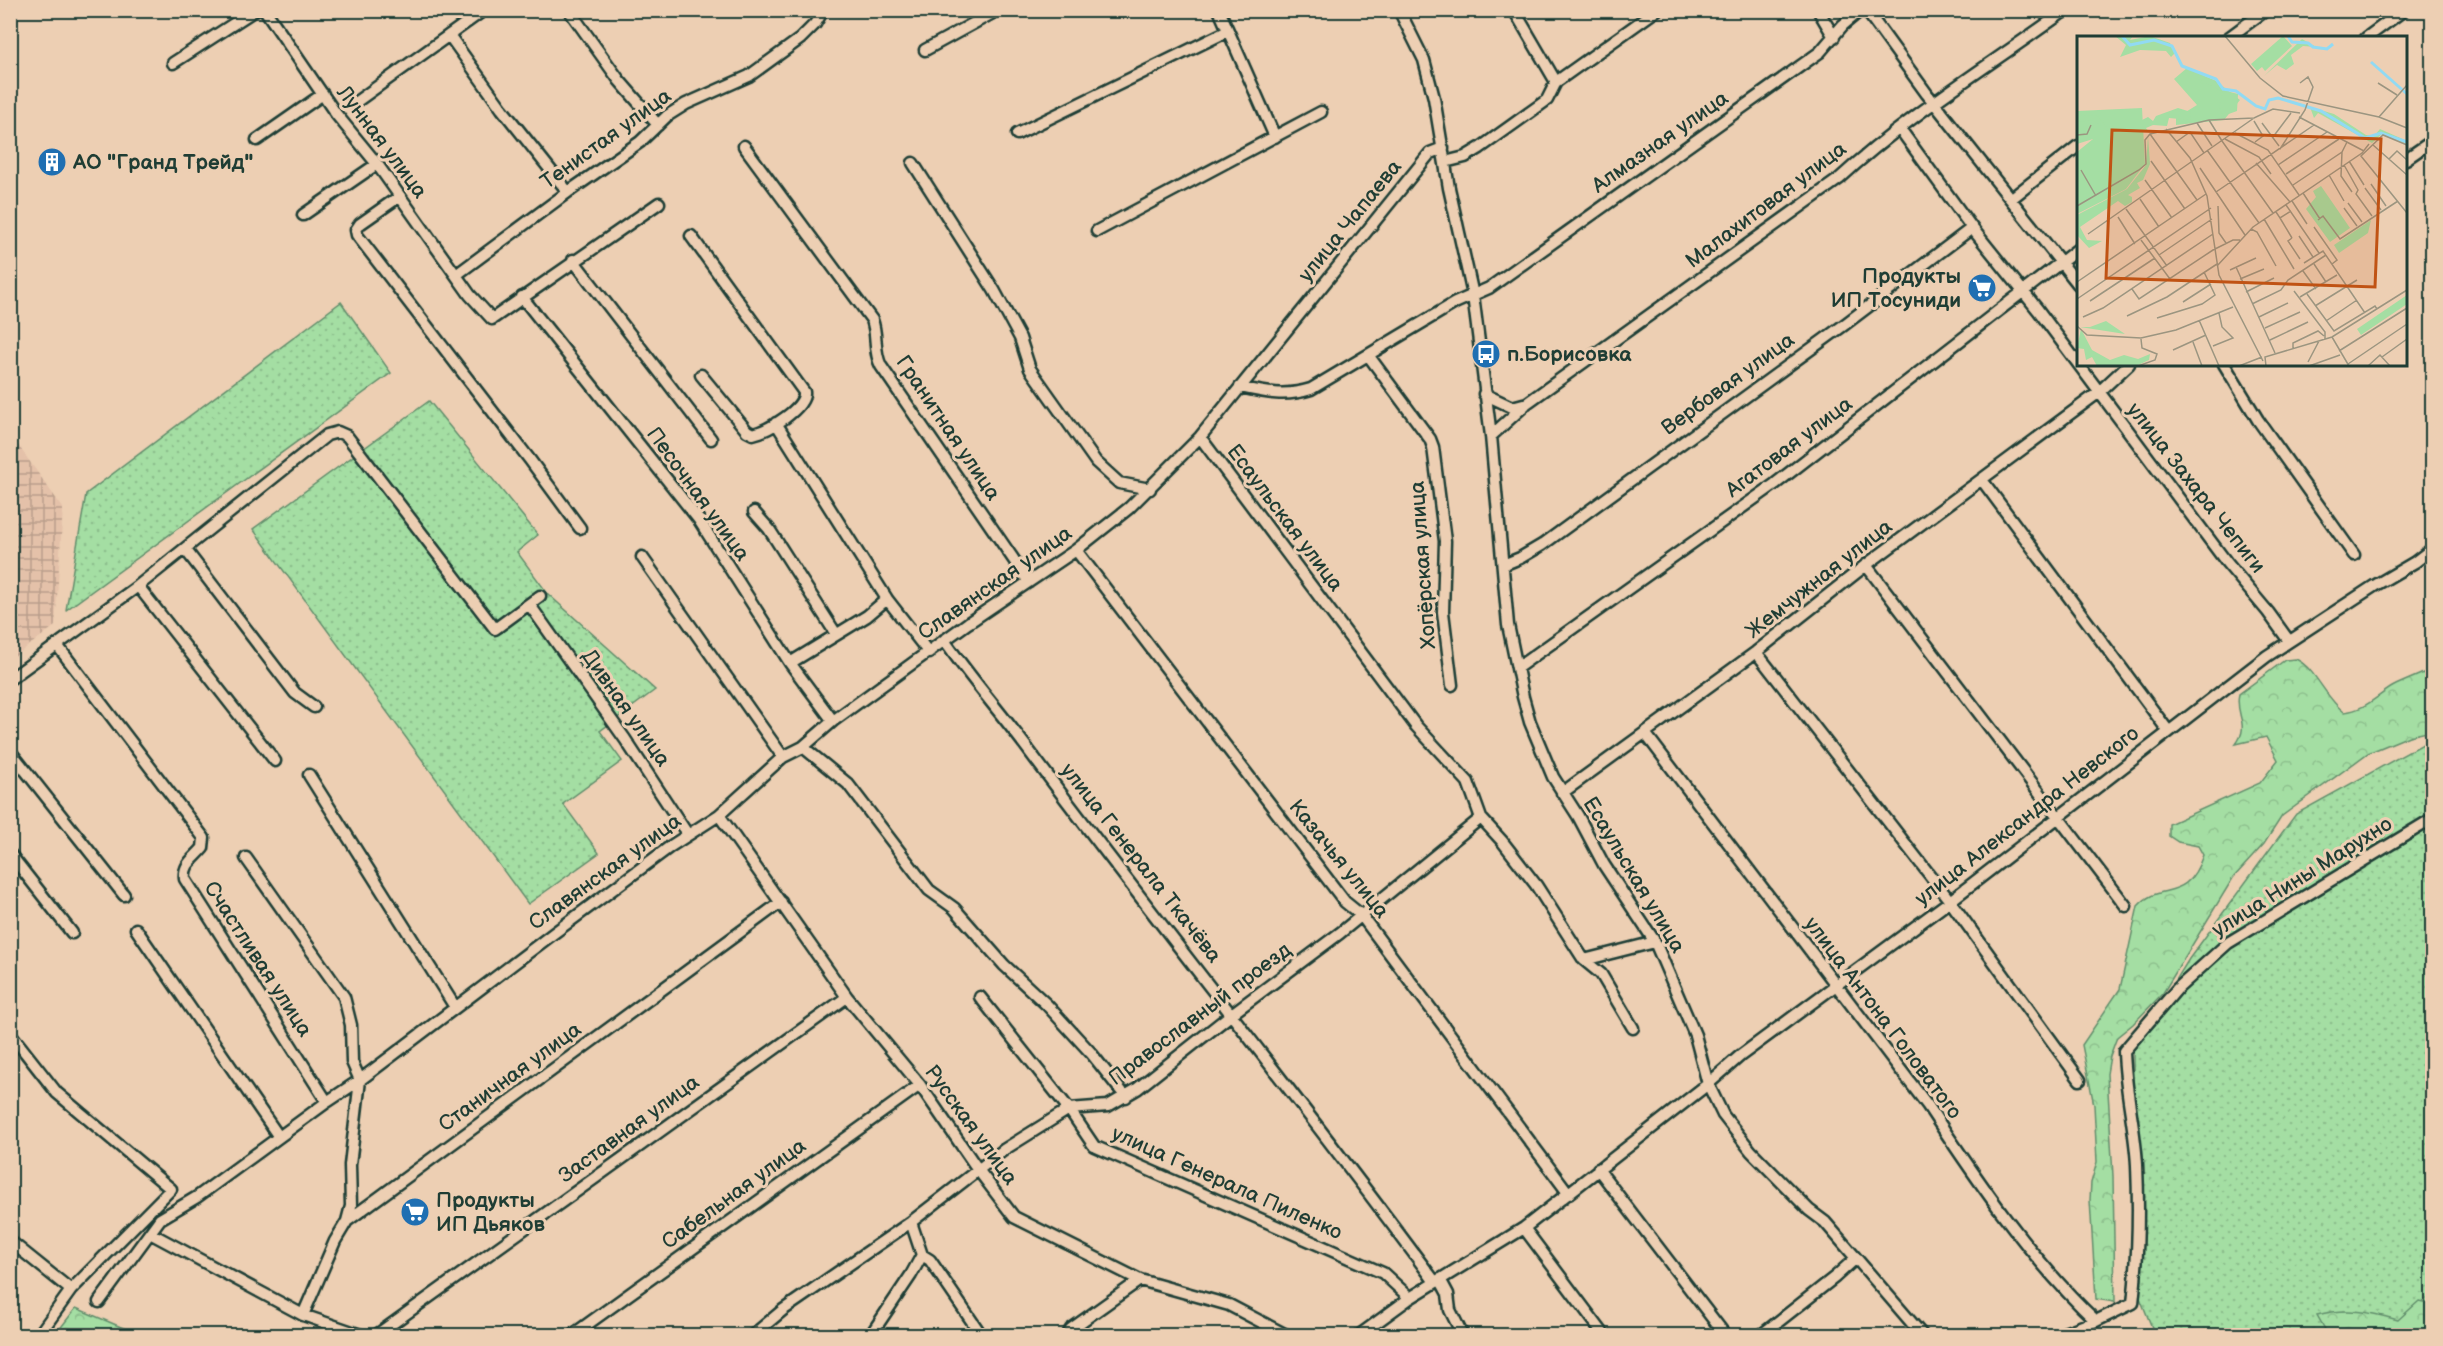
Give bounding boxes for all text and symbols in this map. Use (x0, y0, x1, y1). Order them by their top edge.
inset map (2077, 36, 2407, 366)
street label: Лунная улица (331, 80, 433, 204)
street label: Тенистая улица (536, 83, 677, 195)
street label: Алмазная улица (1586, 85, 1733, 199)
street label: Малахитовая улица (1681, 136, 1852, 274)
building icon: АО "Гранд Трейд" (36, 146, 68, 178)
place label: АО "Гранд Трейд" (72, 150, 253, 175)
street label: улица Чапаева (1293, 154, 1407, 287)
place label: Продукты ИП Тосуниди (1831, 264, 1961, 313)
supermarket icon: Продукты ИП Тосуниди (1966, 272, 1998, 304)
street label: Вербовая улица (1657, 327, 1800, 441)
bus stop icon: п.Борисовка (1470, 338, 1502, 370)
place label: п.Борисовка (1507, 342, 1632, 367)
street label: Гранитная улица (890, 351, 1006, 506)
street label: Агатовая улица (1720, 391, 1858, 503)
street label: улица Захара Чепиги (2122, 398, 2270, 578)
street label: Песочная улица (641, 422, 755, 566)
street label: Есаульская улица (1222, 440, 1349, 597)
street label: Хопёрская улица (1405, 480, 1441, 650)
street label: Жемчужная улица (1741, 514, 1898, 644)
street label: Славянская улица (913, 520, 1077, 645)
street label: Дивная улица (576, 645, 676, 772)
street label: улица Александра Невского (1910, 721, 2144, 911)
street label: улица Генерала Ткачёва (1055, 758, 1227, 968)
street label: Есаульская улица (1578, 793, 1691, 958)
street label: Казачья улица (1284, 795, 1395, 924)
street label: Славянская улица (524, 808, 686, 936)
street label: улица Нины Марухно (2207, 811, 2397, 943)
street label: Счастливая улица (198, 877, 318, 1042)
street label: улица Антона Головатого (1799, 912, 1967, 1124)
street label: Православный проезд (1104, 937, 1296, 1091)
street label: Станичная улица (434, 1017, 587, 1137)
street label: Русская улица (919, 1060, 1023, 1190)
street label: Заставная улица (554, 1069, 705, 1188)
street label: улица Генерала Пиленко (1108, 1121, 1346, 1245)
street label: Сабельная улица (657, 1133, 811, 1255)
place label: Продукты ИП Дьяков (436, 1188, 546, 1237)
supermarket icon: Продукты ИП Дьяков (399, 1196, 431, 1228)

